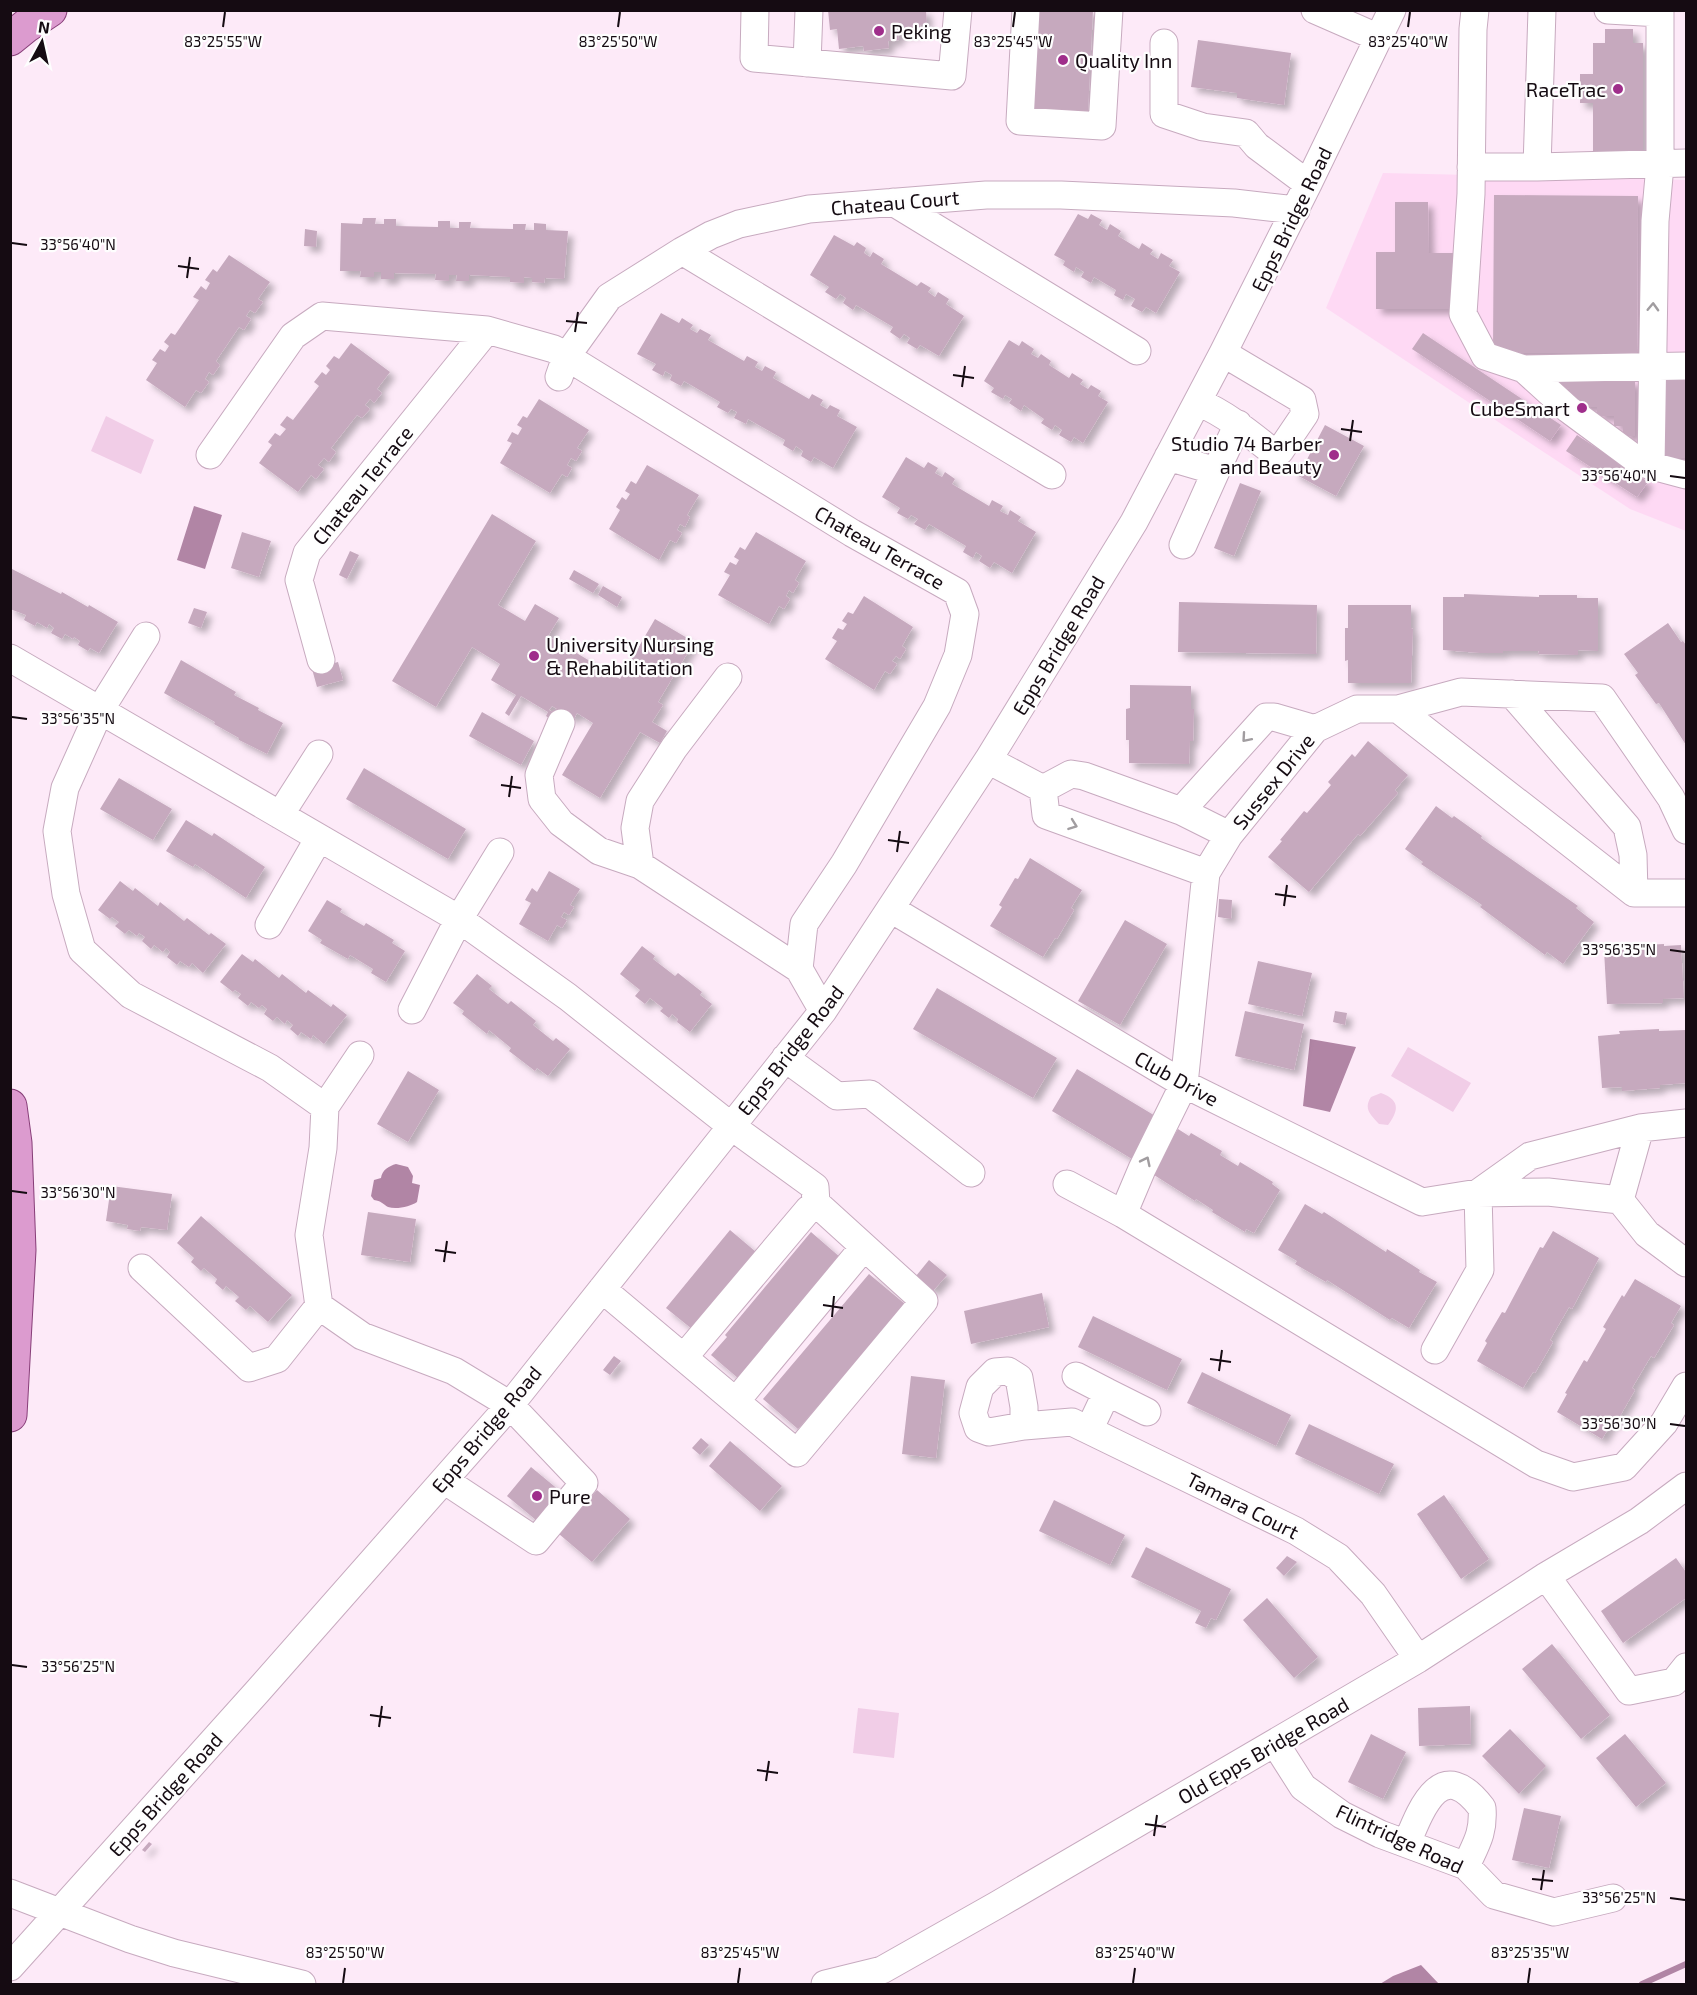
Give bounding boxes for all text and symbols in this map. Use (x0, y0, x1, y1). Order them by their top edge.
north arrow (12, 12, 72, 72)
text: N (37, 16, 51, 37)
place label: Peking (891, 19, 951, 43)
marker: Peking (872, 24, 886, 38)
text: 83°25'55"W (184, 32, 262, 50)
text: 83°25'50"W (578, 32, 658, 50)
text: 83°25'45"W (974, 32, 1052, 50)
text: 83°25'40"W (1368, 32, 1448, 50)
place label: Quality Inn (1075, 48, 1172, 72)
marker: Quality Inn (1056, 53, 1070, 67)
place label: RaceTrac (1526, 77, 1606, 101)
marker: RaceTrac (1611, 82, 1625, 96)
street label: Epps Bridge Road (1246, 143, 1336, 295)
street label: Chateau Court (830, 184, 961, 220)
text: 33°56'40"N (40, 235, 116, 253)
one-way arrow (1646, 302, 1659, 311)
place label: CubeSmart (1470, 396, 1570, 420)
marker: CubeSmart (1575, 401, 1589, 415)
street label: Chateau Terrace (307, 421, 417, 549)
place label: Studio 74 Barber and Beauty (1171, 431, 1322, 478)
marker: Studio 74 Barber and Beauty (1327, 448, 1341, 462)
text: 33°56'40"N (1581, 466, 1657, 484)
street label: Chateau Terrace (811, 500, 949, 594)
street label: Epps Bridge Road (1007, 571, 1109, 719)
place label: University Nursing & Rehabilitation (546, 632, 714, 679)
marker: University Nursing & Rehabilitation (527, 649, 541, 663)
text: 33°56'35"N (41, 709, 115, 727)
street label: Sussex Drive (1227, 728, 1319, 834)
one-way arrow (1242, 731, 1253, 741)
one-way arrow (1067, 818, 1078, 831)
text: 33°56'35"N (1582, 940, 1656, 958)
street label: Epps Bridge Road (732, 980, 848, 1120)
street label: Club Drive (1131, 1045, 1223, 1111)
one-way arrow (1139, 1156, 1151, 1167)
text: 33°56'30"N (40, 1183, 116, 1201)
street label: Epps Bridge Road (426, 1361, 546, 1497)
text: 33°56'30"N (1581, 1414, 1657, 1432)
street label: Tamara Court (1183, 1467, 1303, 1544)
place label: Pure (549, 1484, 591, 1508)
marker: Pure (530, 1489, 544, 1503)
text: 33°56'25"N (41, 1657, 115, 1675)
street label: Old Epps Bridge Road (1173, 1691, 1353, 1809)
street label: Epps Bridge Road (103, 1727, 227, 1861)
street label: Flintridge Road (1333, 1798, 1467, 1878)
text: 33°56'25"N (1582, 1888, 1656, 1906)
text: 83°25'50"W (305, 1943, 385, 1961)
text: 83°25'45"W (701, 1943, 779, 1961)
text: 83°25'40"W (1095, 1943, 1175, 1961)
text: 83°25'35"W (1491, 1943, 1569, 1961)

